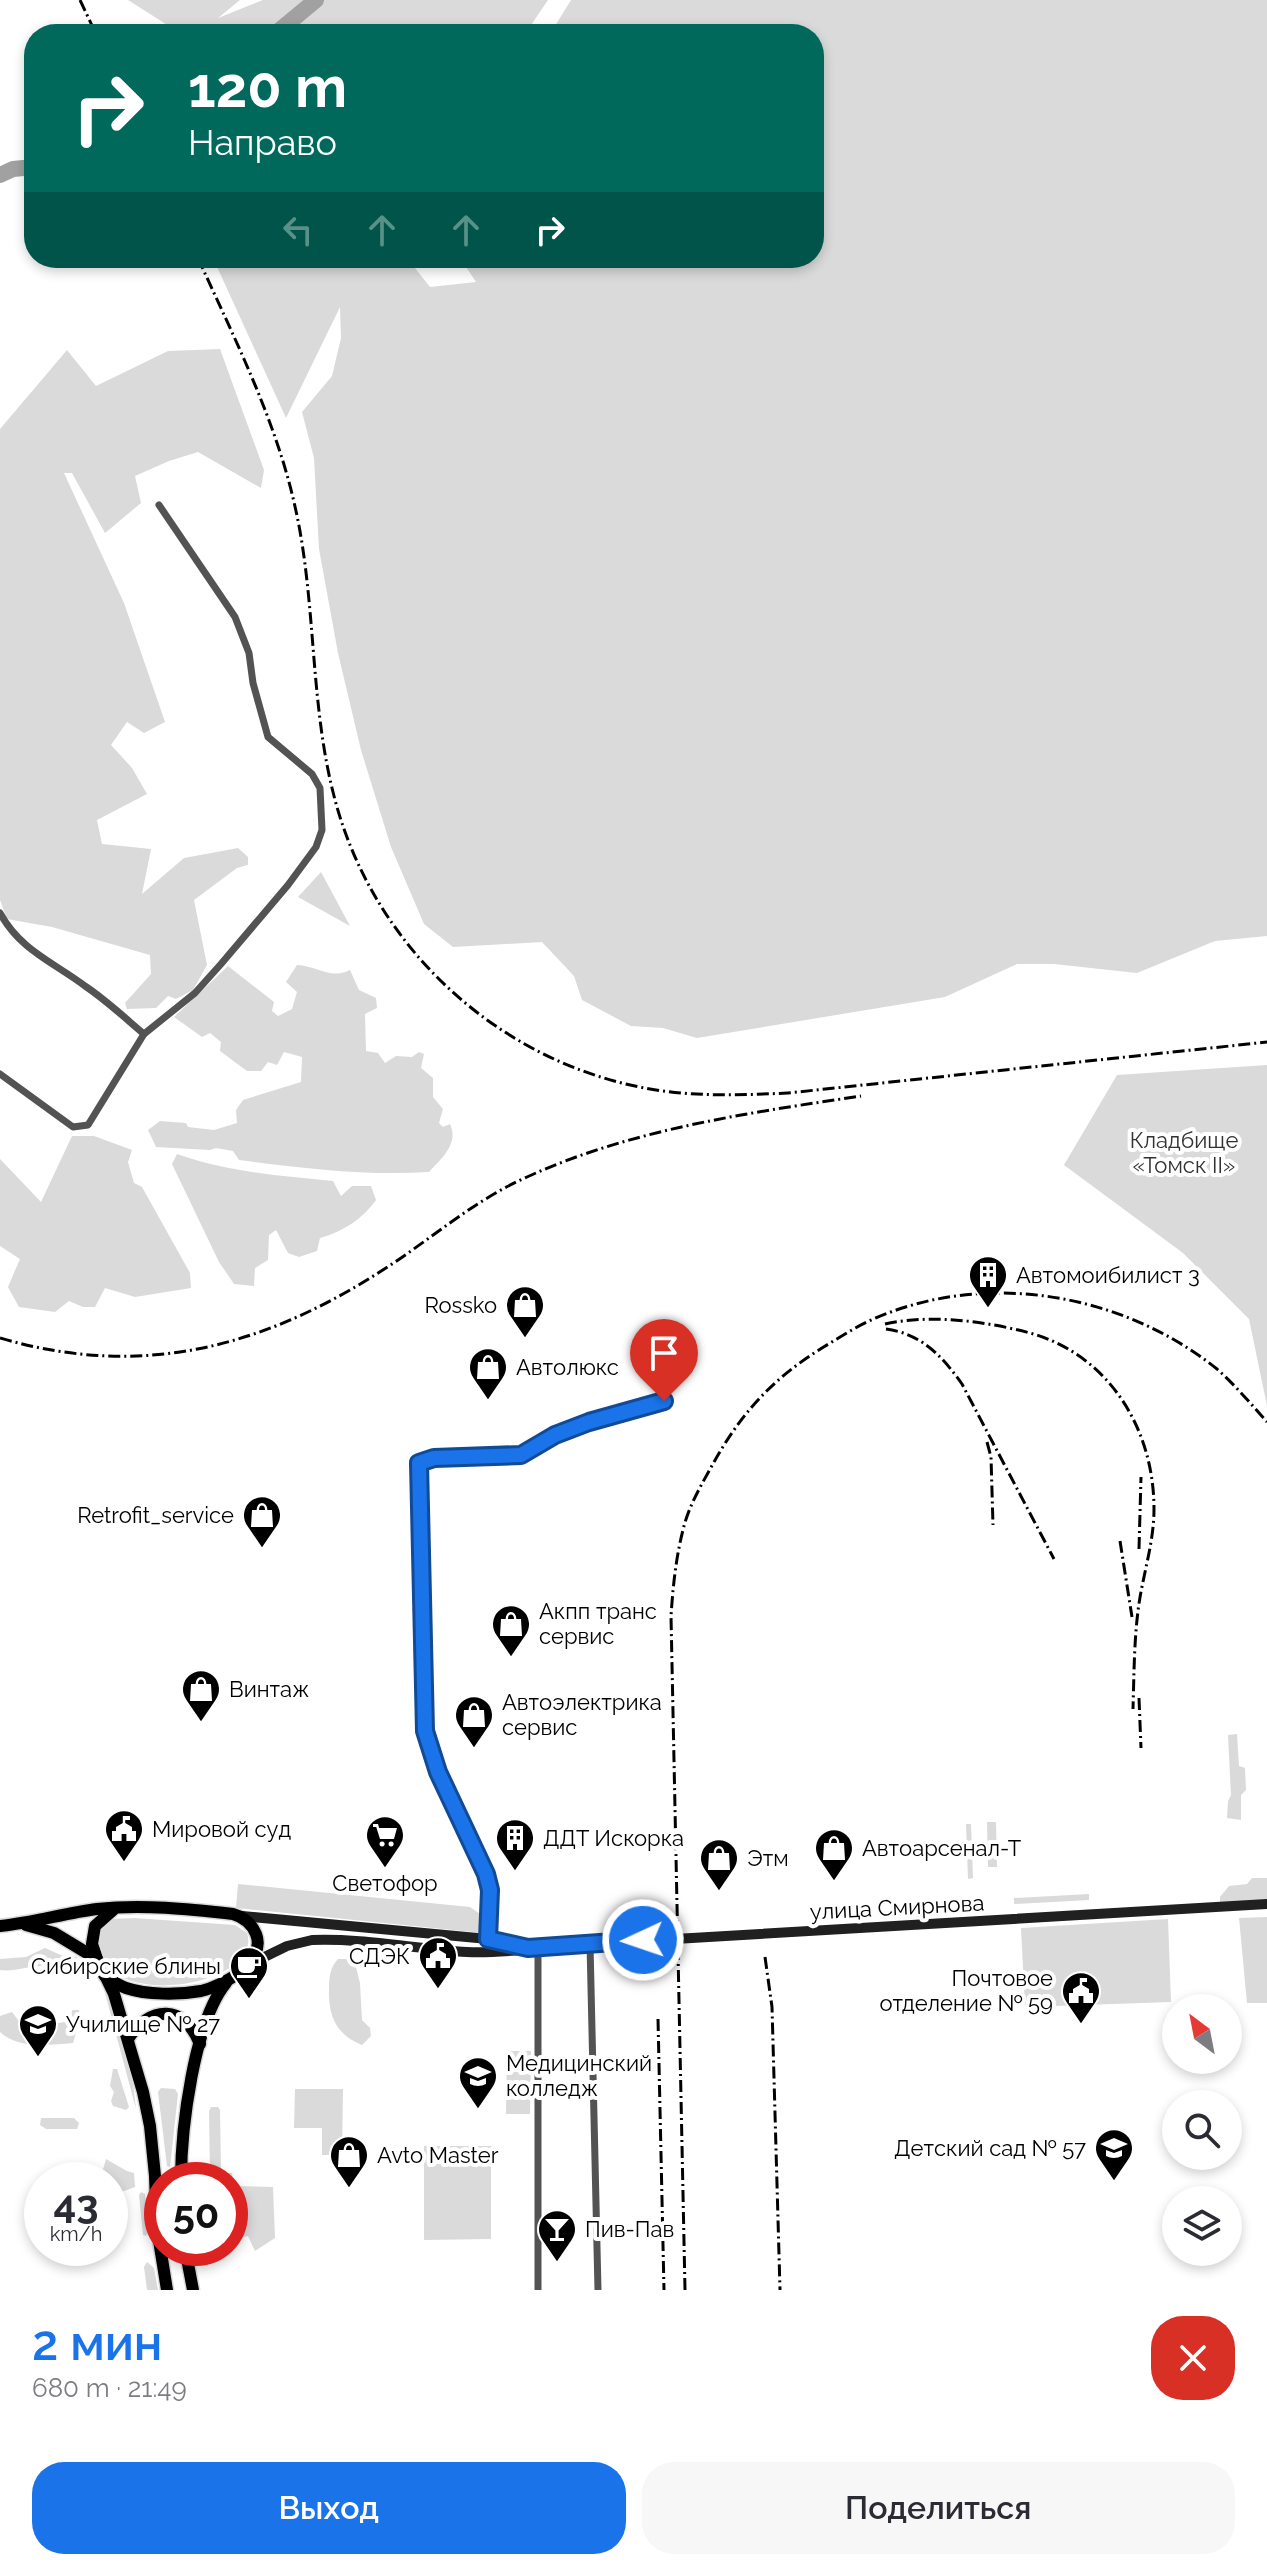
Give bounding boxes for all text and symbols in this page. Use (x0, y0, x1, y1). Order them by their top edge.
text: 120 m (188, 54, 347, 120)
icon: right (56, 56, 160, 160)
text: Направо (188, 121, 337, 163)
icon: left (276, 208, 320, 252)
icon: ahead (360, 208, 404, 252)
icon: ahead (444, 208, 488, 252)
icon: right (528, 208, 572, 252)
park label: Кладбище «Томск II» (1130, 1127, 1238, 1178)
building icon: Автомоибилист 3 (967, 1254, 1009, 1309)
place label: Автомоибилист 3 (1016, 1262, 1200, 1288)
shop icon: Rossko (504, 1284, 546, 1339)
place label: Rossko (424, 1292, 497, 1318)
pin (630, 1319, 698, 1401)
icon: arrive (642, 1331, 686, 1375)
shop icon: Автолюкс (467, 1346, 509, 1401)
place label: Автолюкс (516, 1354, 619, 1380)
shop icon: Retrofit_service (241, 1494, 283, 1549)
place label: Retrofit_service (77, 1502, 234, 1528)
place label: Акпп транс сервис (539, 1598, 657, 1649)
shop icon: Акпп транс сервис (490, 1603, 532, 1658)
shop icon: Винтаж (180, 1668, 222, 1723)
place label: Винтаж (229, 1676, 309, 1702)
place label: Автоэлектрика сервис (502, 1689, 662, 1740)
shop icon: Автоэлектрика сервис (453, 1694, 495, 1749)
public building icon: Мировой суд (103, 1808, 145, 1863)
supermarket icon: Светофор (364, 1814, 406, 1869)
place label: Мировой суд (152, 1816, 291, 1842)
building icon: ДДТ Искорка (494, 1817, 536, 1872)
place label: ДДТ Искорка (543, 1825, 684, 1851)
shop icon: Автоарсенал-Т (813, 1827, 855, 1882)
place label: Автоарсенал-Т (862, 1835, 1022, 1861)
shop icon: Этм (698, 1837, 740, 1892)
place label: Этм (747, 1845, 789, 1871)
place label: Светофор (332, 1870, 438, 1896)
street label: улица Смирнова (809, 1889, 985, 1925)
position arrow (601, 1898, 685, 1982)
public building icon: СДЭК (417, 1935, 459, 1990)
place label: СДЭК (349, 1943, 410, 1969)
cafe icon: Сибирские блины (228, 1945, 270, 2000)
place label: Сибирские блины (31, 1953, 221, 1979)
place label: Почтовое отделение № 59 (879, 1965, 1053, 2016)
public building icon: Почтовое отделение № 59 (1060, 1970, 1102, 2025)
north arrow (1162, 1994, 1242, 2074)
map controls (1162, 1994, 1242, 2266)
school or university icon: Училище № 27 (17, 2003, 59, 2058)
place label: Училище № 27 (66, 2011, 220, 2037)
place label: Медицинский колледж (506, 2050, 652, 2101)
school or university icon: Медицинский колледж (457, 2055, 499, 2110)
button: search (1162, 2090, 1242, 2170)
school or university icon: Детский сад № 57 (1093, 2127, 1135, 2182)
shop icon: Avto Master (328, 2134, 370, 2189)
place label: Детский сад № 57 (894, 2135, 1086, 2161)
place label: Avto Master (377, 2142, 499, 2168)
speed limit sign: 50 (144, 2162, 248, 2266)
text: 43 (53, 2180, 99, 2227)
button: layers (1162, 2186, 1242, 2266)
bar icon: Пив-Пав (536, 2208, 578, 2263)
place label: Пив-Пав (585, 2216, 674, 2242)
text: km/h (50, 2222, 102, 2246)
text: 2 мин (32, 2315, 162, 2371)
button: close (1151, 2316, 1235, 2400)
text: 680 m · 21:49 (32, 2373, 187, 2403)
button: Выход (32, 2462, 626, 2554)
button: Поделиться (642, 2462, 1235, 2554)

